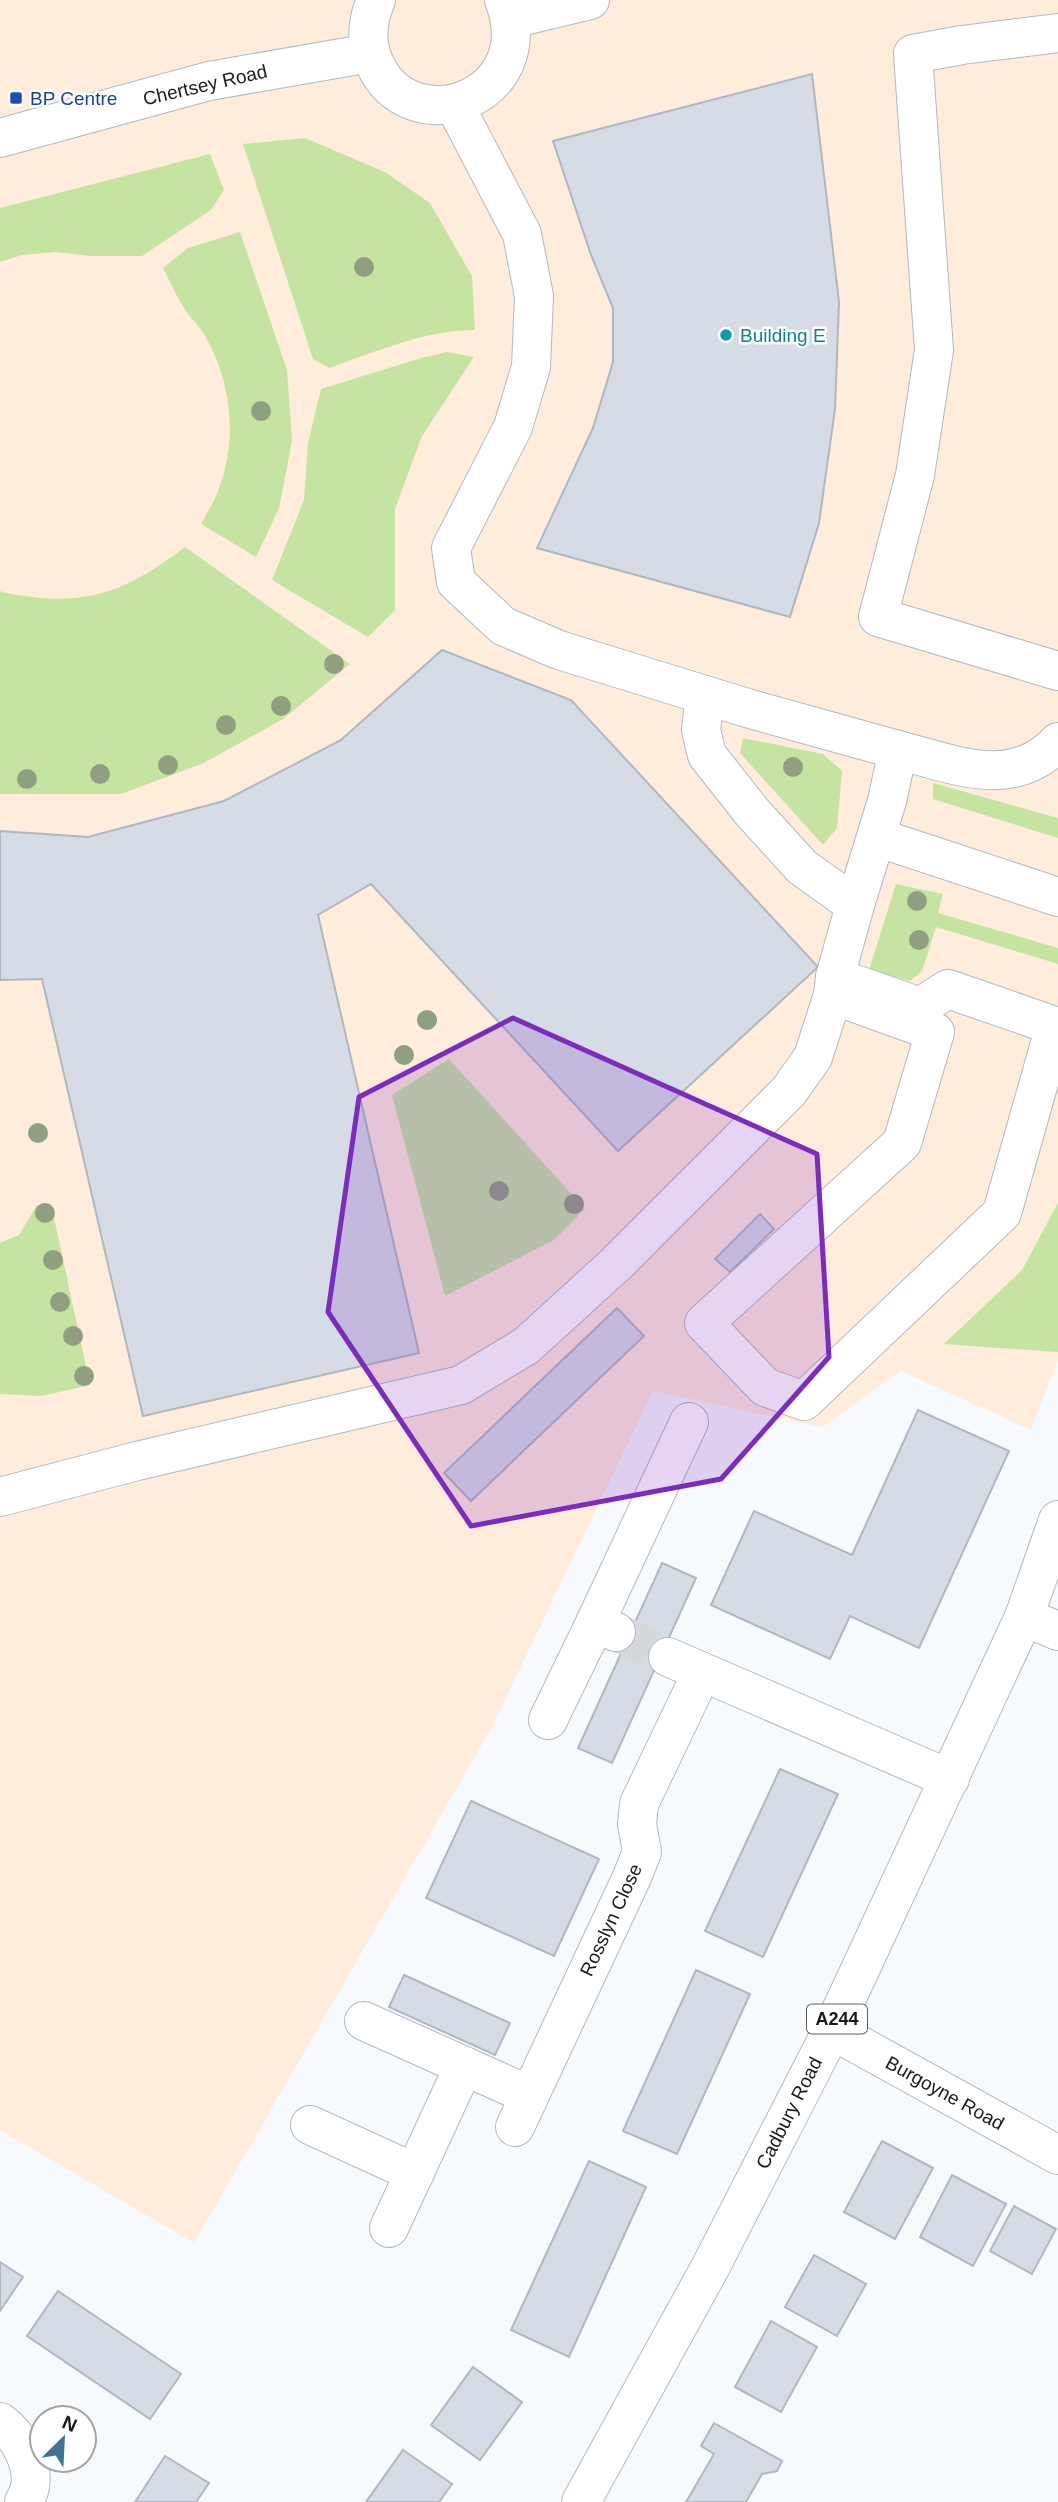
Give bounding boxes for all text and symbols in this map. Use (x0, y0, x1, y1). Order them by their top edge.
street label: Chertsey Road (141, 61, 269, 109)
place label: BP Centre (30, 88, 117, 109)
marker: BP Centre (8, 90, 24, 106)
place label: Building E (740, 325, 826, 346)
marker: Building E (718, 327, 734, 343)
street label: Rosslyn Close (576, 1861, 646, 1979)
road number: A244 (807, 2005, 867, 2034)
street label: Burgoyne Road (882, 2052, 1008, 2134)
street label: Cadbury Road (752, 2054, 826, 2172)
north arrow (28, 2404, 98, 2474)
text: N (59, 2412, 80, 2436)

